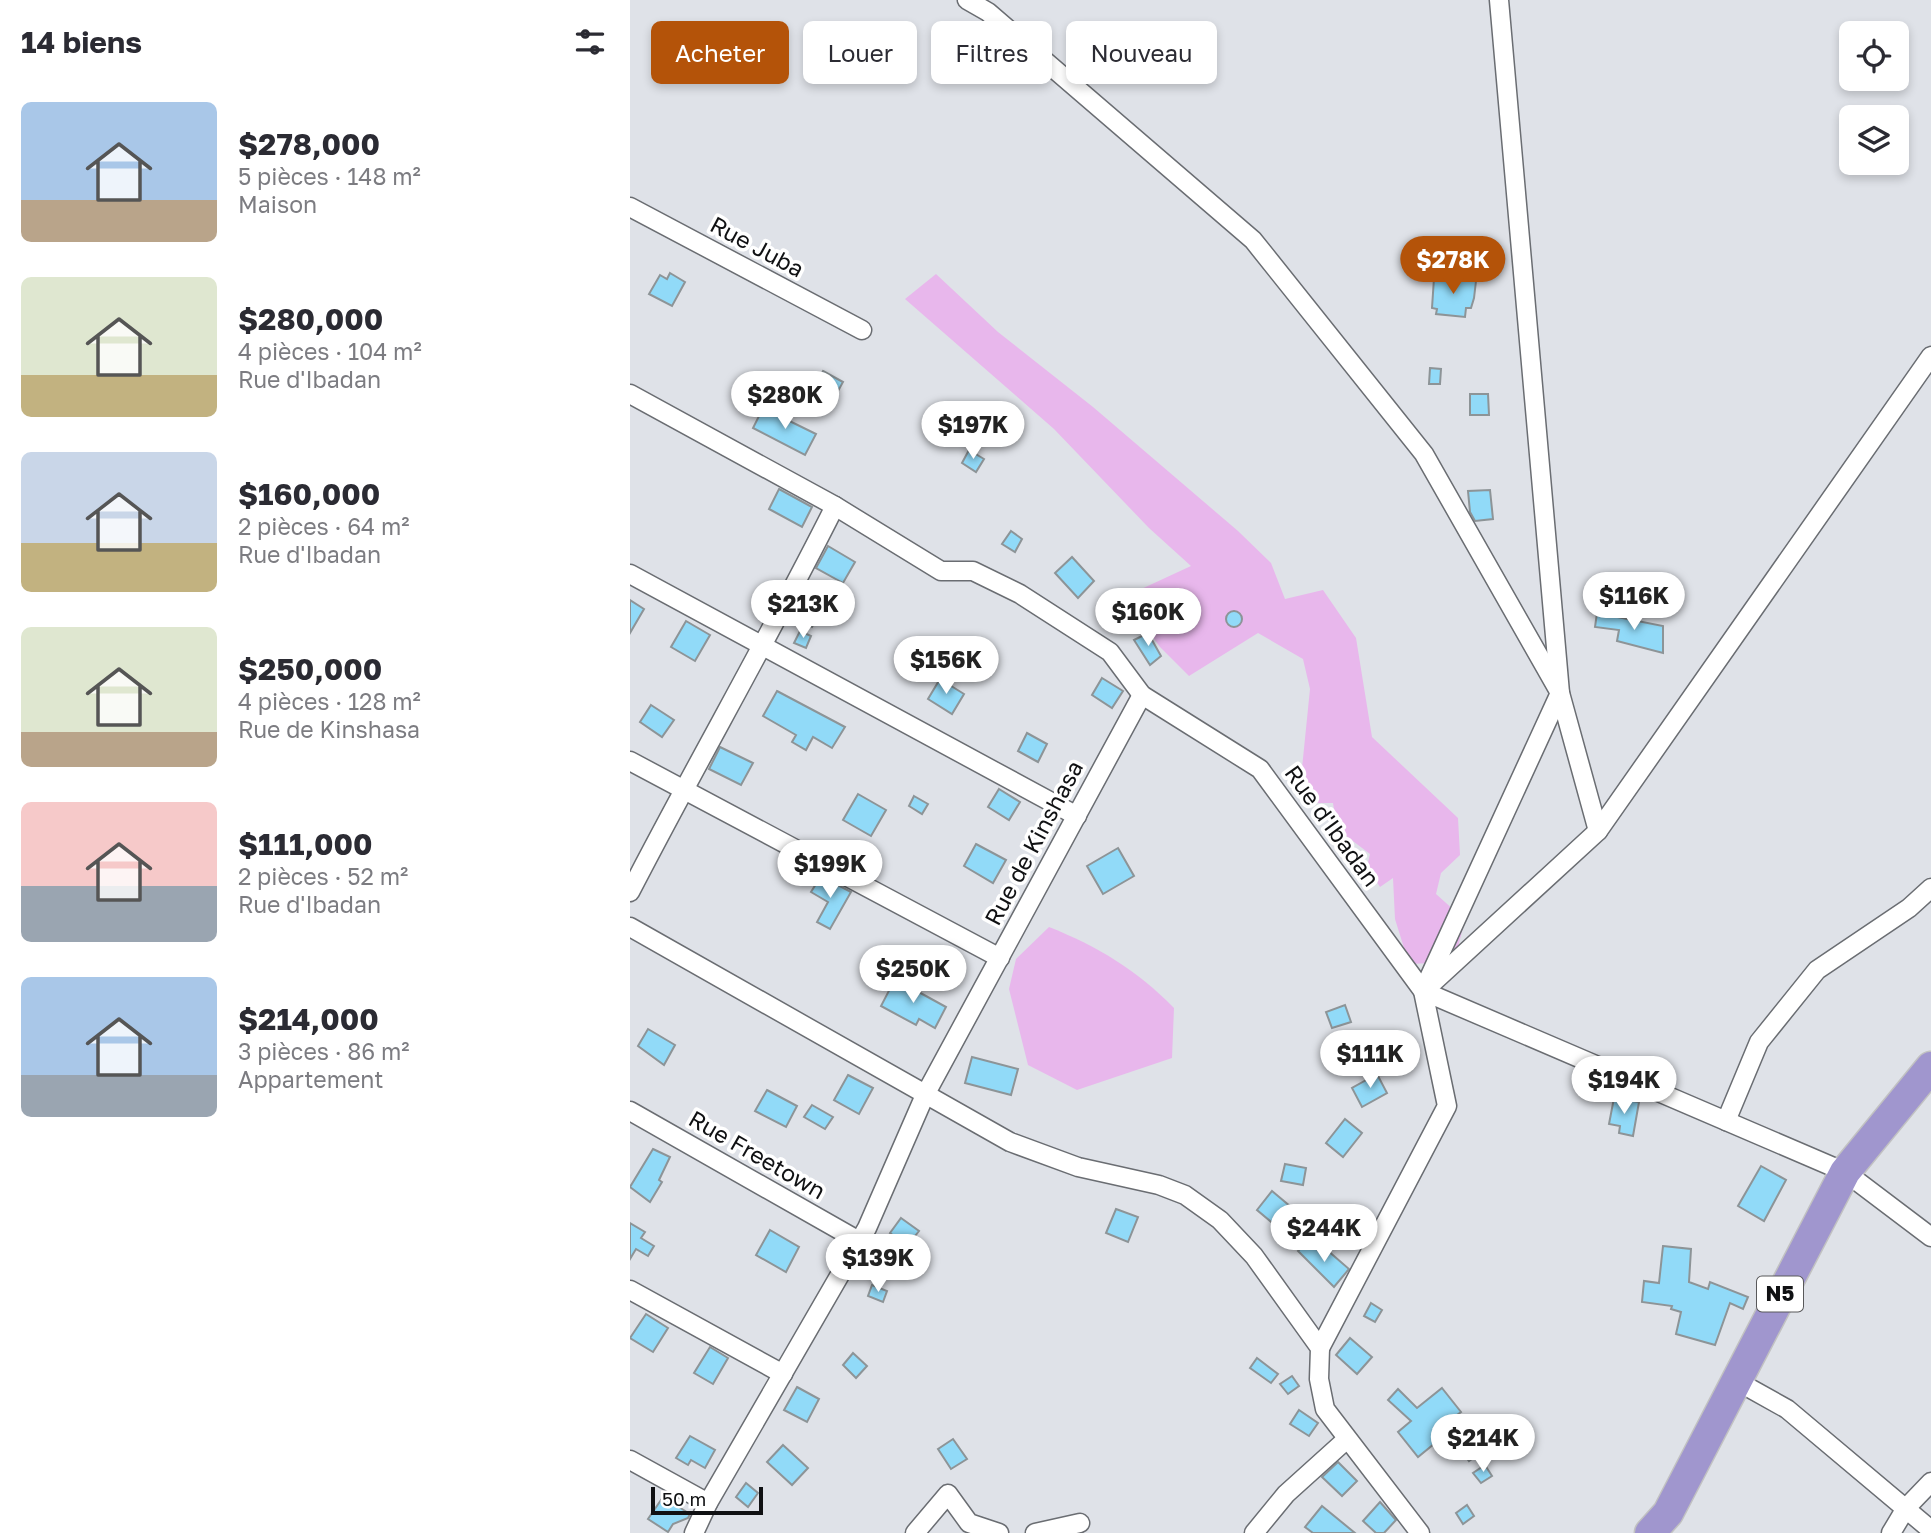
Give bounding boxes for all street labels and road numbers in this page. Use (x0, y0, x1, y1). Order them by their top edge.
street label: Rue Juba (706, 210, 809, 282)
street label: Rue de Kinshasa (978, 756, 1088, 930)
street label: Rue d'Ibadan (1279, 759, 1386, 892)
street label: Rue Freetown (684, 1104, 831, 1204)
road number: N5 (1757, 1276, 1803, 1312)

